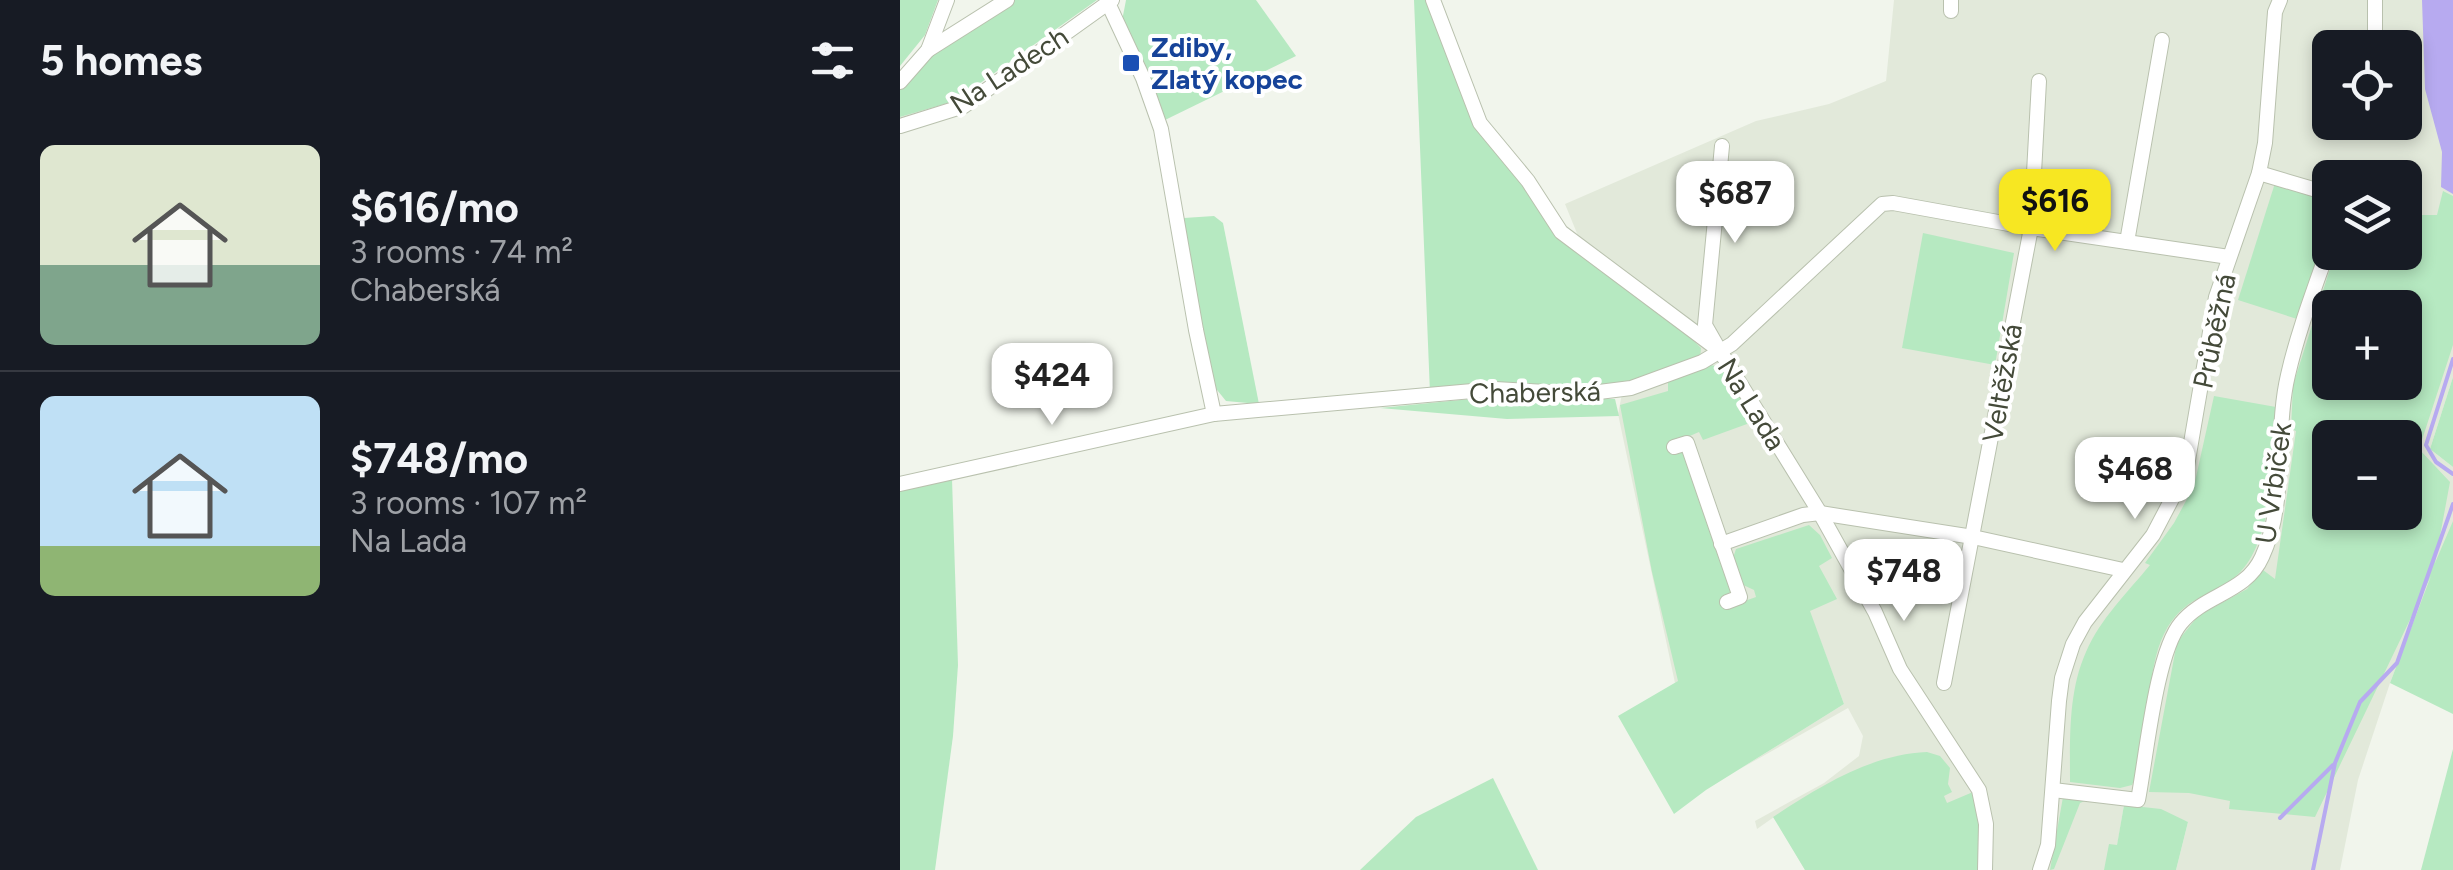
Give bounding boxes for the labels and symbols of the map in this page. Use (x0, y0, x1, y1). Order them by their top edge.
street label: Na Ladech (943, 19, 1075, 121)
place label: Zdiby, Zlatý kopec (1151, 30, 1303, 96)
marker: Zdiby, Zlatý kopec (1120, 52, 1142, 74)
pin: $687 (1676, 161, 1794, 246)
pin: $616 (1996, 169, 2114, 254)
street label: Průběžná (2185, 270, 2243, 392)
street label: Veltěžská (1975, 321, 2029, 445)
pin: $424 (993, 343, 1111, 428)
street label: Na Lada (1710, 352, 1794, 456)
street label: Chaberská (1469, 374, 1601, 410)
street label: U Vrbiček (2248, 420, 2298, 546)
pin: $468 (2076, 437, 2194, 522)
pin: $748 (1845, 539, 1963, 624)

